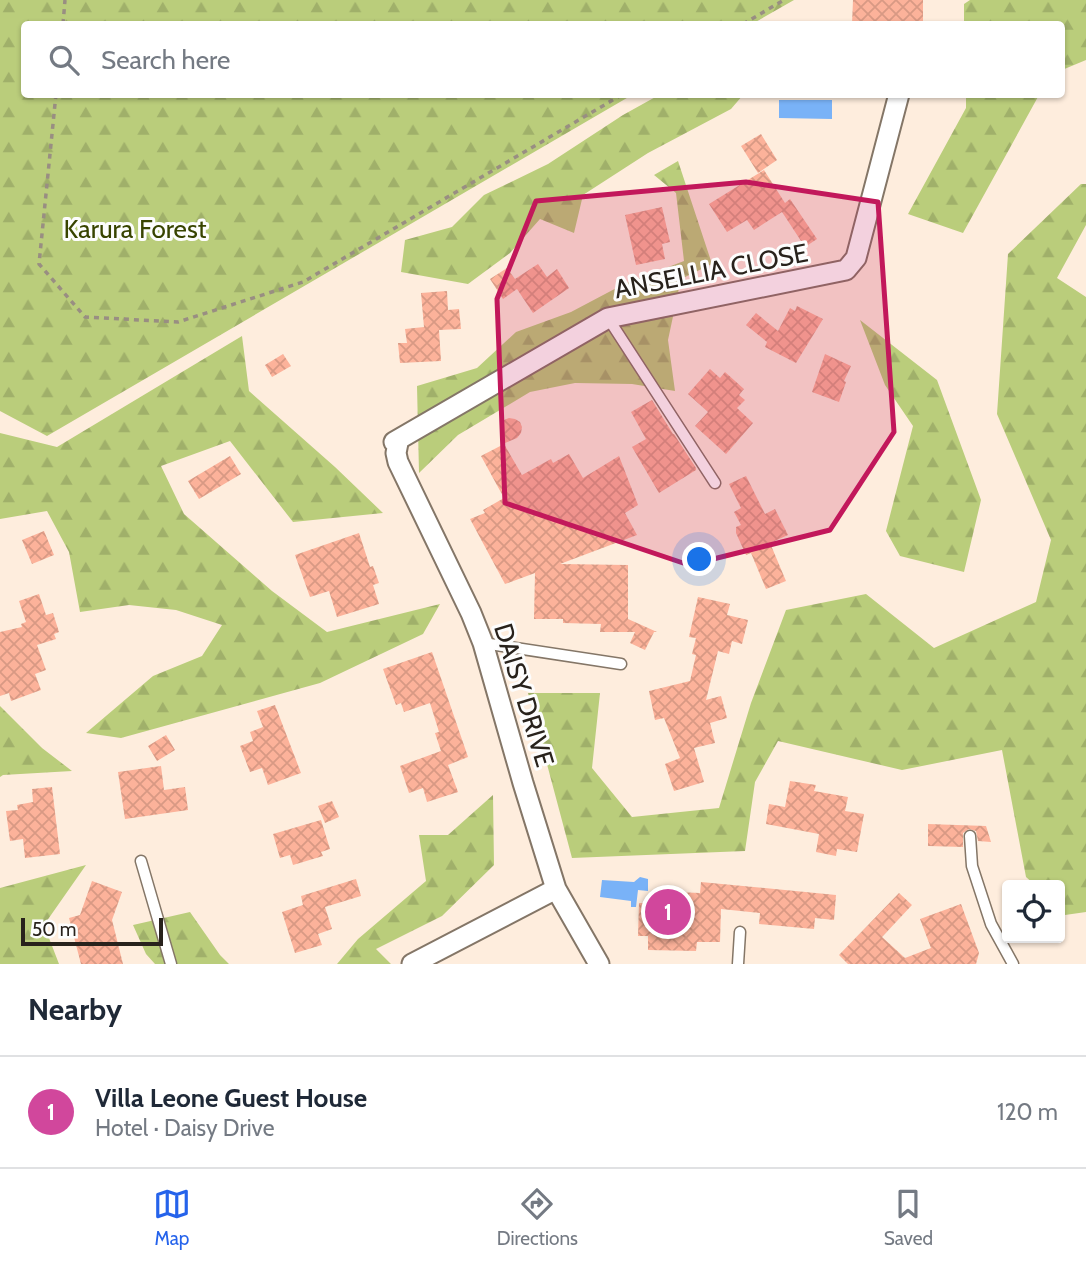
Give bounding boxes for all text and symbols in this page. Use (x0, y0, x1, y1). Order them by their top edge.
search box (21, 21, 1065, 98)
icon: search (45, 41, 83, 79)
text: Search here (101, 44, 230, 76)
park label: Karura Forest (64, 213, 207, 245)
street label: ANSELLIA CLOSE (612, 237, 810, 305)
your location (682, 542, 716, 576)
street label: DAISY DRIVE (487, 619, 561, 771)
map controls (1002, 880, 1065, 943)
button: locate (1002, 880, 1065, 943)
pin: 1 (645, 886, 691, 938)
scale bar (21, 915, 163, 947)
text: 50 m (32, 918, 76, 941)
text: Nearby (28, 991, 122, 1028)
text: Villa Leone Guest House (95, 1082, 367, 1114)
text: 1 (47, 1098, 55, 1126)
text: 120 m (997, 1098, 1058, 1126)
text: Hotel · Daisy Drive (95, 1114, 274, 1142)
tab: Map (153, 1185, 191, 1250)
tab: Directions (497, 1185, 578, 1250)
tab: Saved (884, 1185, 933, 1250)

